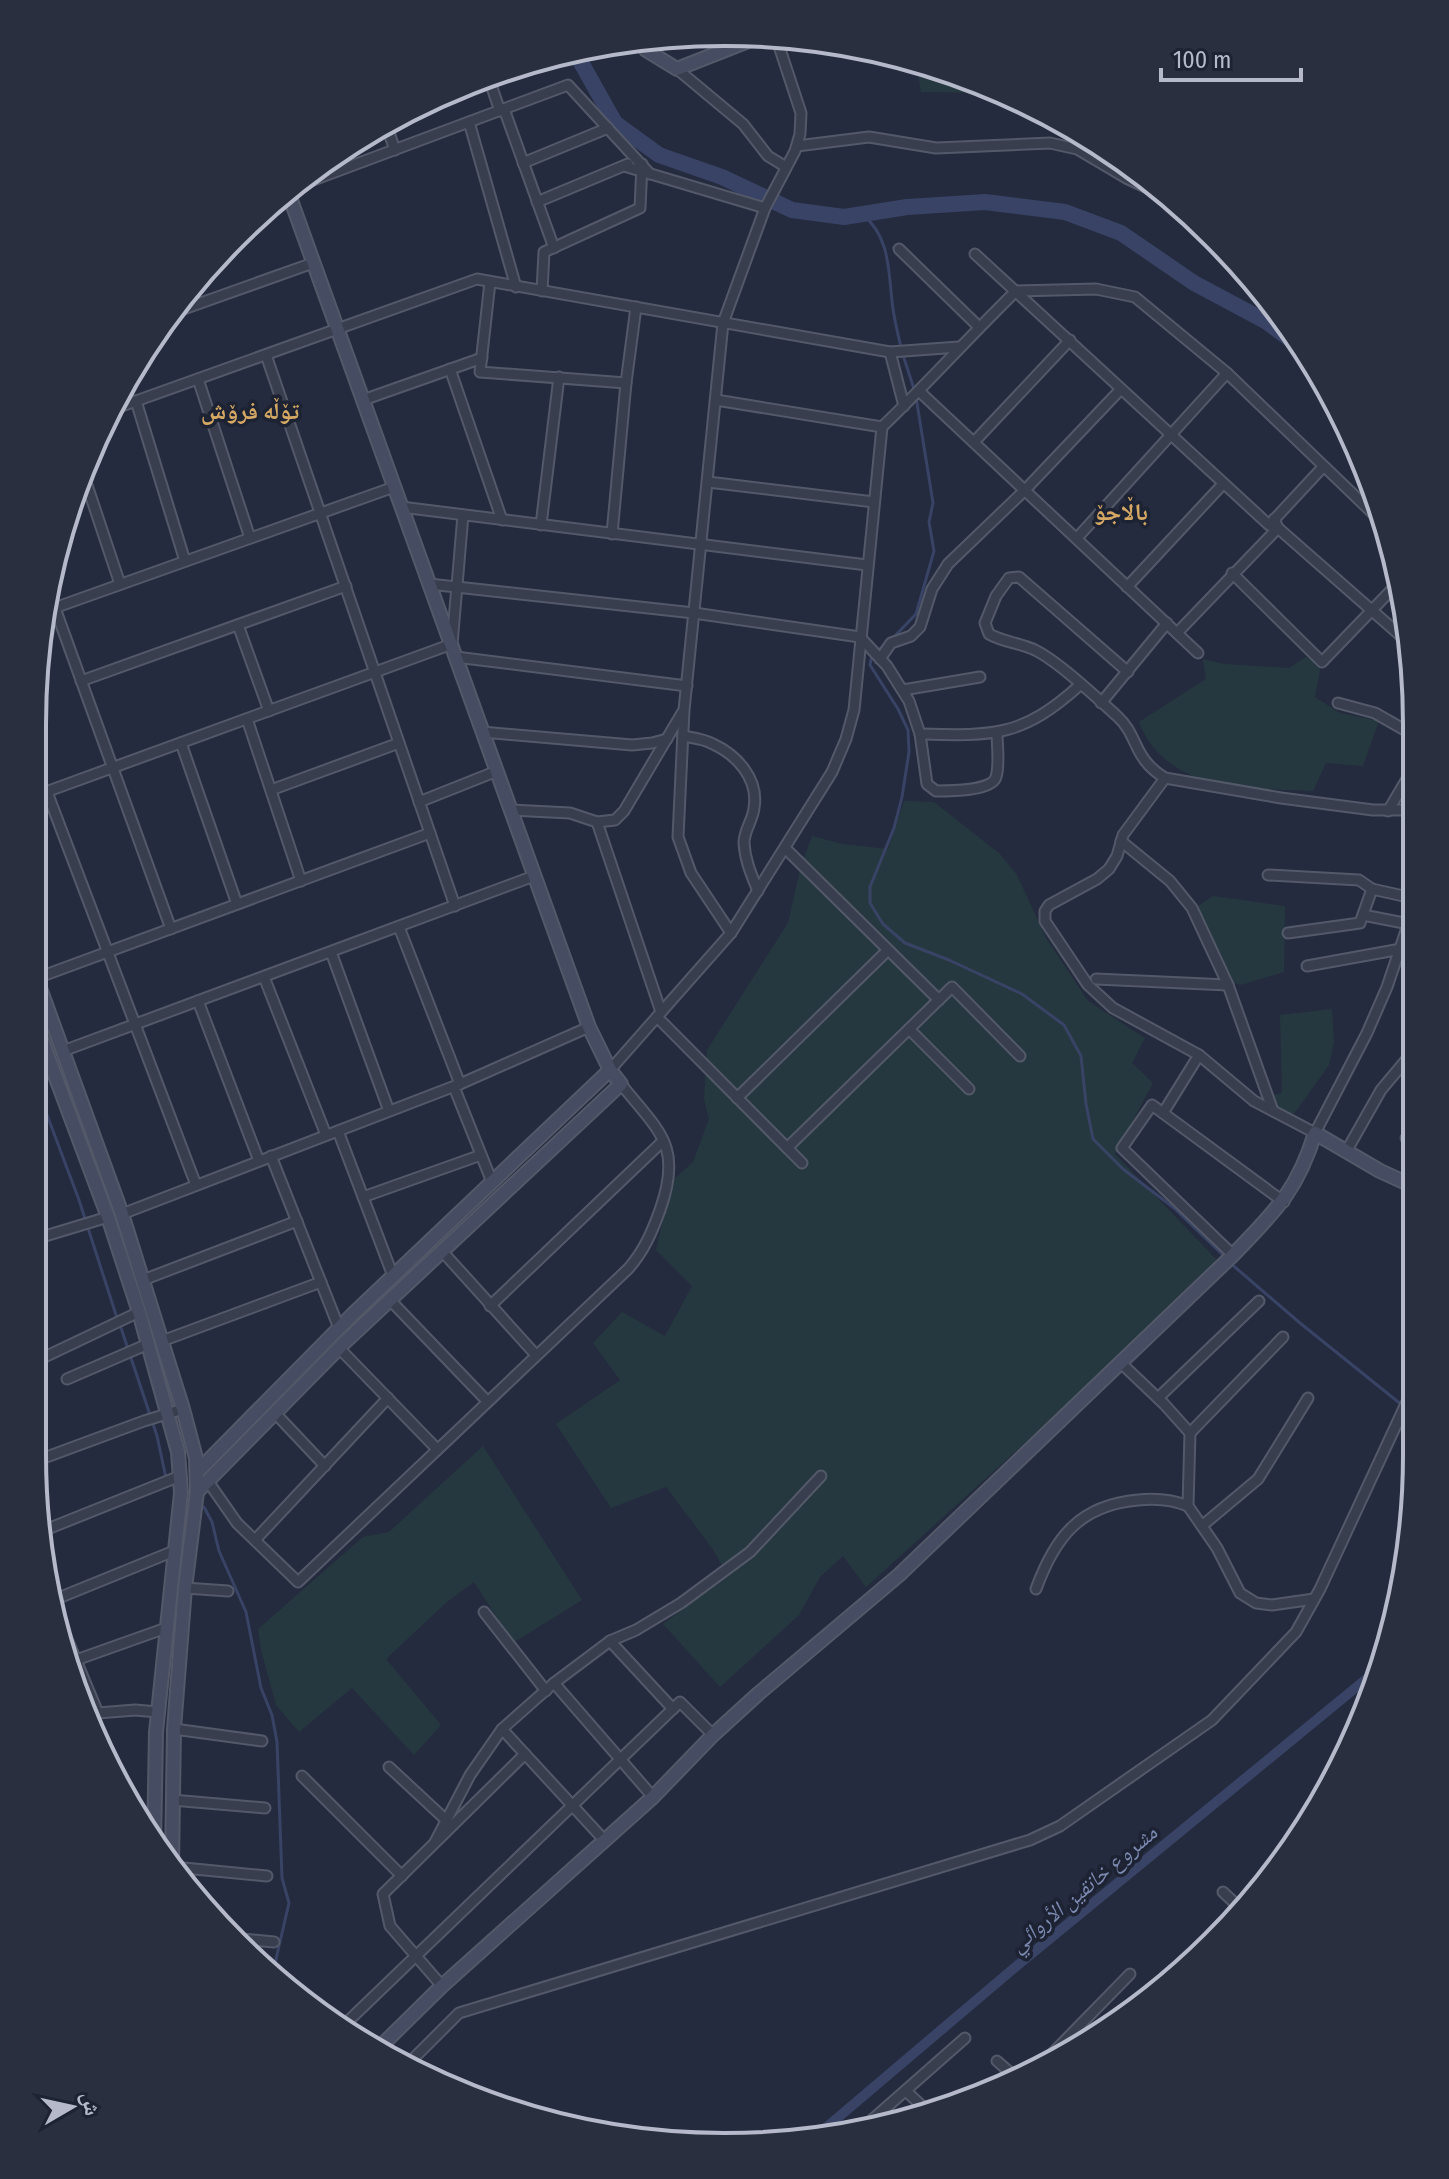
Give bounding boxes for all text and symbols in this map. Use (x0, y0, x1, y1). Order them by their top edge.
scale bar (1161, 32, 1301, 82)
text: 100 m (1173, 46, 1231, 74)
district label: تۆڵە فرۆش (201, 397, 300, 425)
district label: باڵاجۆ (1094, 496, 1148, 526)
water label: مشروع خانقين الأروائي (1004, 1819, 1165, 1961)
north arrow (32, 2067, 112, 2147)
text: ش (76, 2090, 106, 2118)

